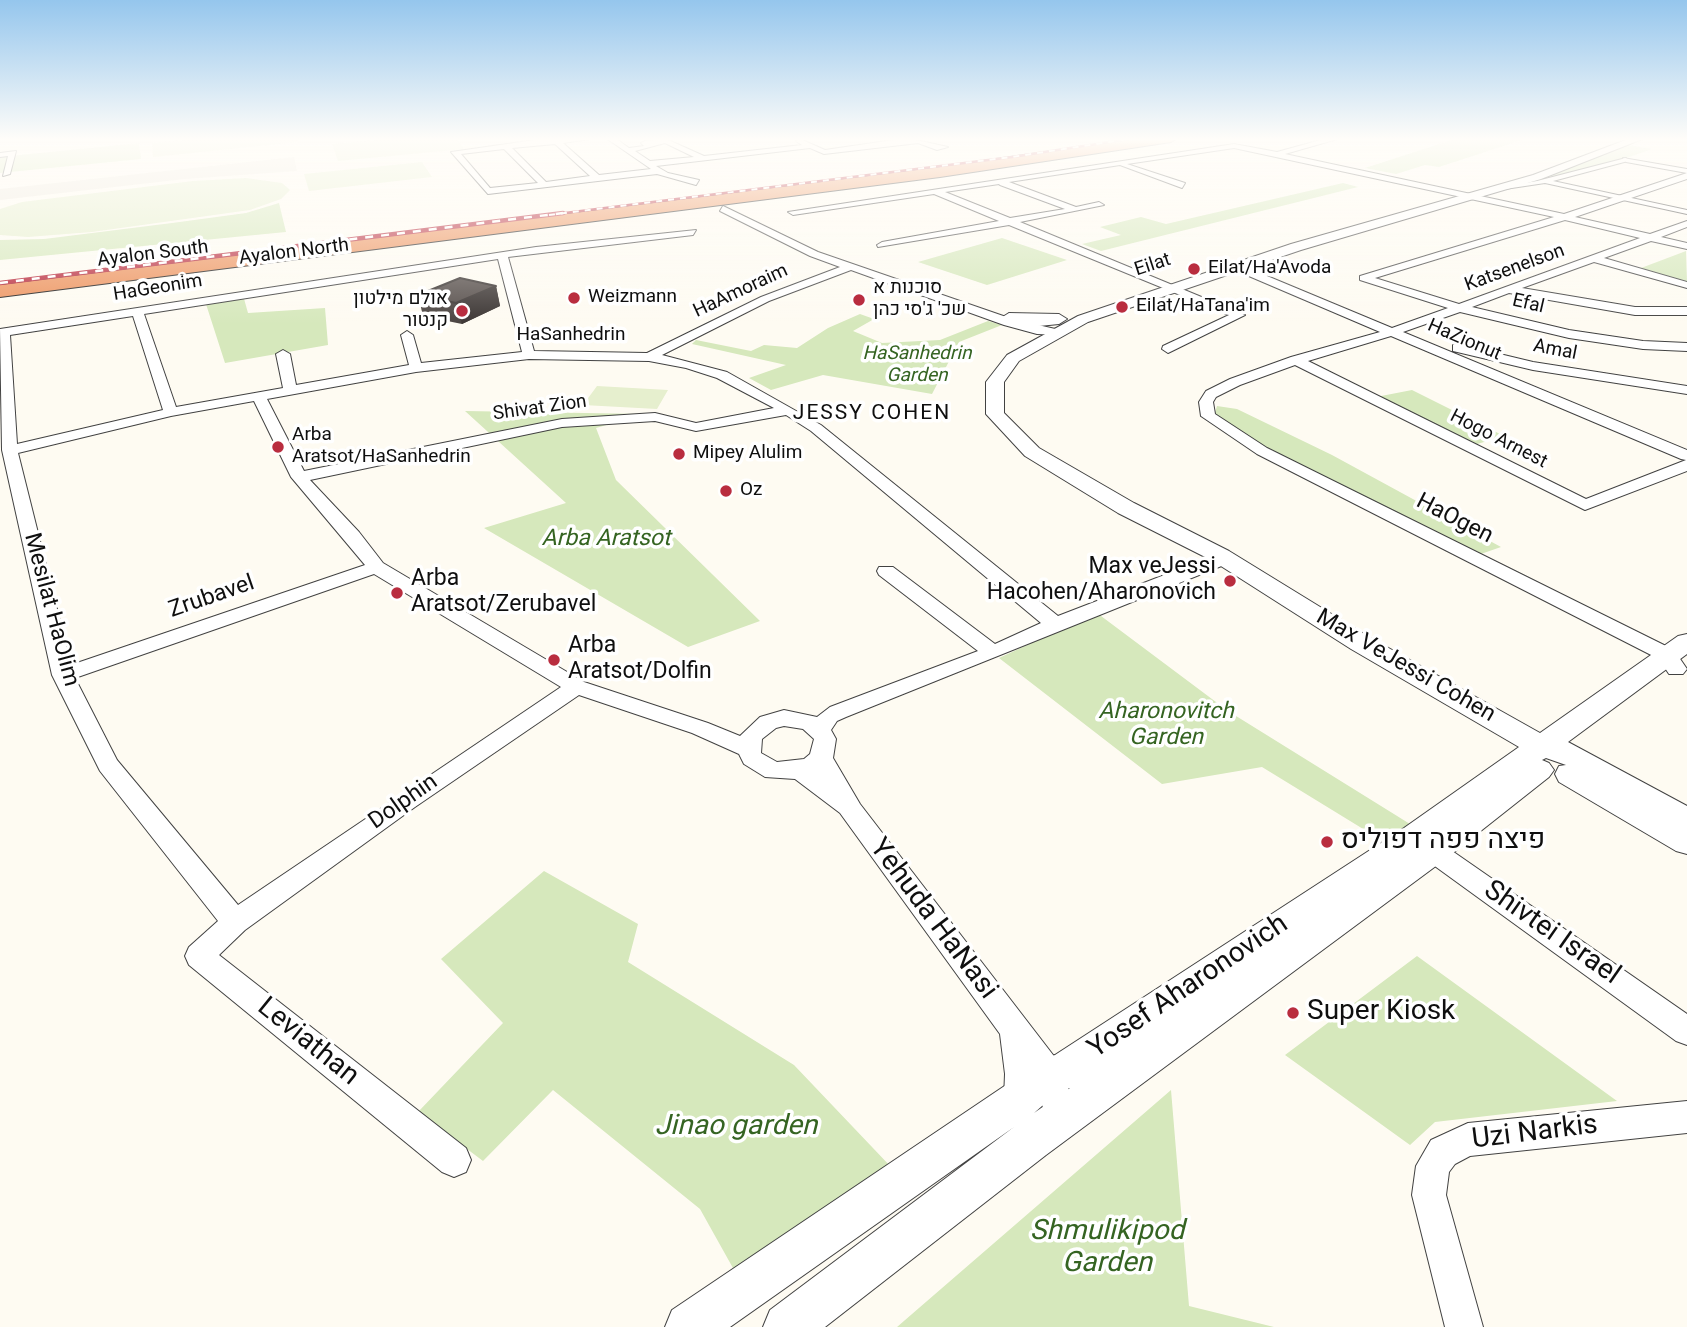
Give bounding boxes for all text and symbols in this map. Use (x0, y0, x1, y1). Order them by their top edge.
street label: Ayalon North (238, 235, 350, 271)
street label: Ayalon South (96, 237, 210, 273)
street label: Katsenelson (1462, 240, 1568, 298)
street label: Eilat (1132, 249, 1174, 283)
place label: Eilat/Ha'Avoda (1208, 258, 1331, 280)
street label: HaAmoraim (690, 260, 792, 324)
marker: Eilat/Ha'Avoda (1186, 261, 1202, 277)
street label: HaGeonim (112, 271, 204, 307)
place label: סוכנות א שכ' ג'סי כהן (873, 278, 966, 322)
place label: Weizmann (588, 287, 677, 309)
place label: אולם מילטון קנטור (353, 289, 448, 333)
marker: Weizmann (566, 290, 582, 306)
street label: Efal (1510, 290, 1546, 320)
marker: סוכנות א שכ' ג'סי כהן (851, 292, 867, 308)
place label: Eilat/HaTana'im (1136, 296, 1270, 318)
marker: Eilat/HaTana'im (1114, 299, 1130, 315)
marker: אולם מילטון קנטור (454, 303, 470, 319)
street label: HaZionut (1424, 315, 1504, 367)
street label: HaSanhedrin (517, 325, 625, 347)
street label: Amal (1531, 336, 1579, 366)
park label: HaSanhedrin Garden (863, 344, 971, 388)
street label: Shivat Zion (492, 391, 588, 427)
district label: JESSY COHEN (794, 402, 950, 428)
street label: Hogo Arnest (1446, 406, 1550, 474)
place label: Arba Aratsot/HaSanhedrin (292, 425, 471, 469)
marker: Arba Aratsot/HaSanhedrin (270, 439, 286, 455)
place label: Mipey Alulim (693, 443, 802, 465)
marker: Mipey Alulim (671, 446, 687, 462)
place label: Oz (740, 480, 763, 502)
marker: Oz (718, 483, 734, 499)
street label: HaOgen (1411, 489, 1497, 551)
park label: Arba Aratsot (541, 526, 671, 554)
street label: Mesilat HaOlim (16, 530, 84, 690)
place label: Max veJessi Hacohen/Aharonovich (987, 554, 1216, 608)
place label: Arba Aratsot/Zerubavel (411, 566, 596, 620)
street label: Zrubavel (166, 571, 258, 625)
marker: Max veJessi Hacohen/Aharonovich (1222, 573, 1238, 589)
marker: Arba Aratsot/Zerubavel (389, 585, 405, 601)
street label: Max VeJessi Cohen (1310, 604, 1500, 730)
place label: Arba Aratsot/Dolfin (568, 633, 712, 687)
marker: Arba Aratsot/Dolfin (546, 652, 562, 668)
park label: Aharonovitch Garden (1098, 699, 1234, 753)
street label: Dolphin (364, 769, 444, 837)
place label: פיצה פפה דפוליס (1341, 825, 1545, 859)
street label: Yehuda HaNasi (861, 833, 1003, 1007)
marker: פיצה פפה דפוליס (1319, 834, 1335, 850)
street label: Shivtei Israel (1476, 875, 1626, 993)
street label: Yosef Aharonovich (1083, 909, 1295, 1067)
street label: Leviathan (249, 992, 365, 1094)
place label: Super Kiosk (1307, 996, 1455, 1030)
marker: Super Kiosk (1285, 1005, 1301, 1021)
street label: Uzi Narkis (1470, 1110, 1600, 1158)
park label: Jinao garden (655, 1111, 817, 1145)
park label: Shmulikipod Garden (1030, 1216, 1184, 1282)

